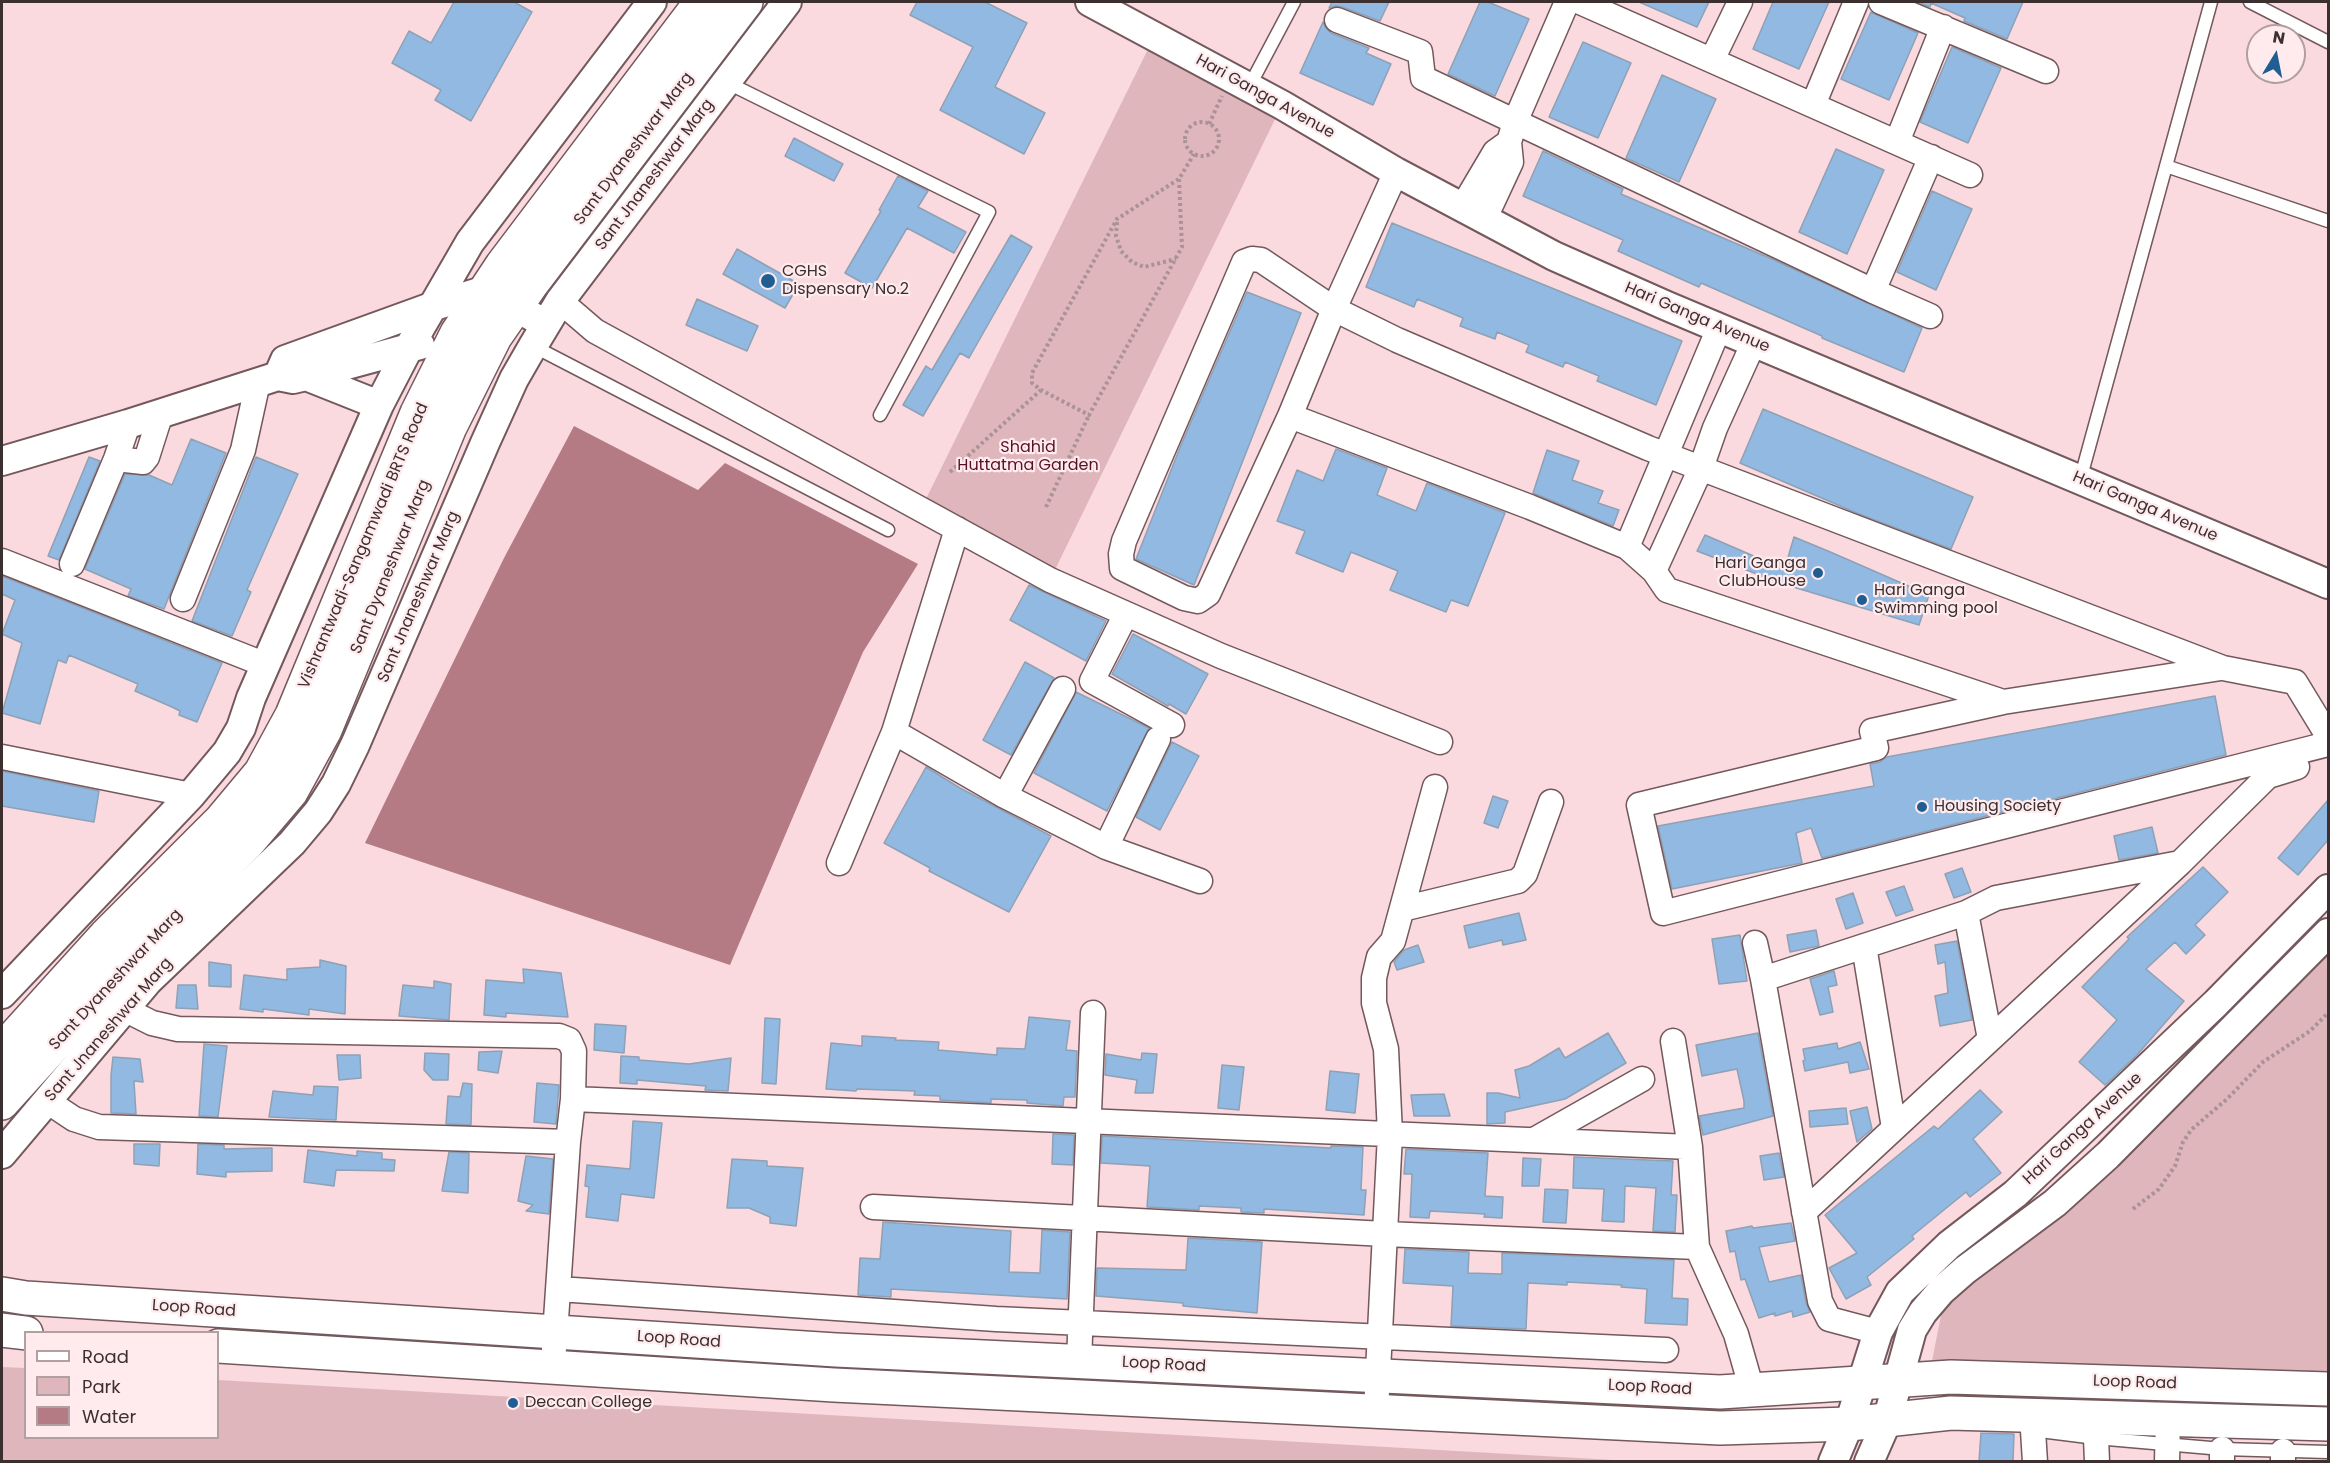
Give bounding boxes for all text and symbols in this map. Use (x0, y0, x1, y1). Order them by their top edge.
north arrow (2246, 24, 2306, 84)
text: N (2271, 25, 2287, 50)
street label: Hari Ganga Avenue (1192, 51, 1338, 143)
street label: Sant Dyaneshwar Marg (570, 69, 698, 229)
street label: Sant Jnaneshwar Marg (592, 96, 718, 254)
place label: CGHS Dispensary No.2 (782, 262, 909, 300)
marker: CGHS Dispensary No.2 (759, 272, 777, 290)
street label: Hari Ganga Avenue (1622, 279, 1772, 357)
street label: Vishrantwadi-Sangamwadi BRTS Road (295, 400, 433, 692)
park label: Shahid Huttatma Garden (957, 438, 1099, 476)
street label: Hari Ganga Avenue (2070, 468, 2220, 546)
street label: Sant Dyaneshwar Marg (347, 477, 435, 657)
street label: Sant Jnaneshwar Marg (374, 508, 464, 686)
place label: Hari Ganga ClubHouse (1715, 554, 1806, 592)
marker: Hari Ganga ClubHouse (1811, 566, 1825, 580)
place label: Hari Ganga Swimming pool (1874, 581, 1998, 619)
marker: Hari Ganga Swimming pool (1855, 593, 1869, 607)
place label: Housing Society (1934, 797, 2061, 817)
marker: Housing Society (1915, 800, 1929, 814)
street label: Sant Dyaneshwar Marg (46, 905, 186, 1055)
street label: Sant Jnaneshwar Marg (41, 954, 177, 1106)
street label: Hari Ganga Avenue (2020, 1069, 2146, 1189)
street label: Loop Road (151, 1296, 237, 1322)
street label: Loop Road (636, 1327, 722, 1353)
legend (24, 1331, 219, 1439)
text: Road (82, 1344, 129, 1369)
street label: Loop Road (1122, 1353, 1206, 1377)
street label: Loop Road (2093, 1372, 2177, 1394)
text: Park (82, 1374, 121, 1399)
street label: Loop Road (1608, 1376, 1692, 1400)
place label: Deccan College (525, 1393, 652, 1413)
marker: Deccan College (506, 1396, 520, 1410)
text: Water (82, 1404, 136, 1429)

